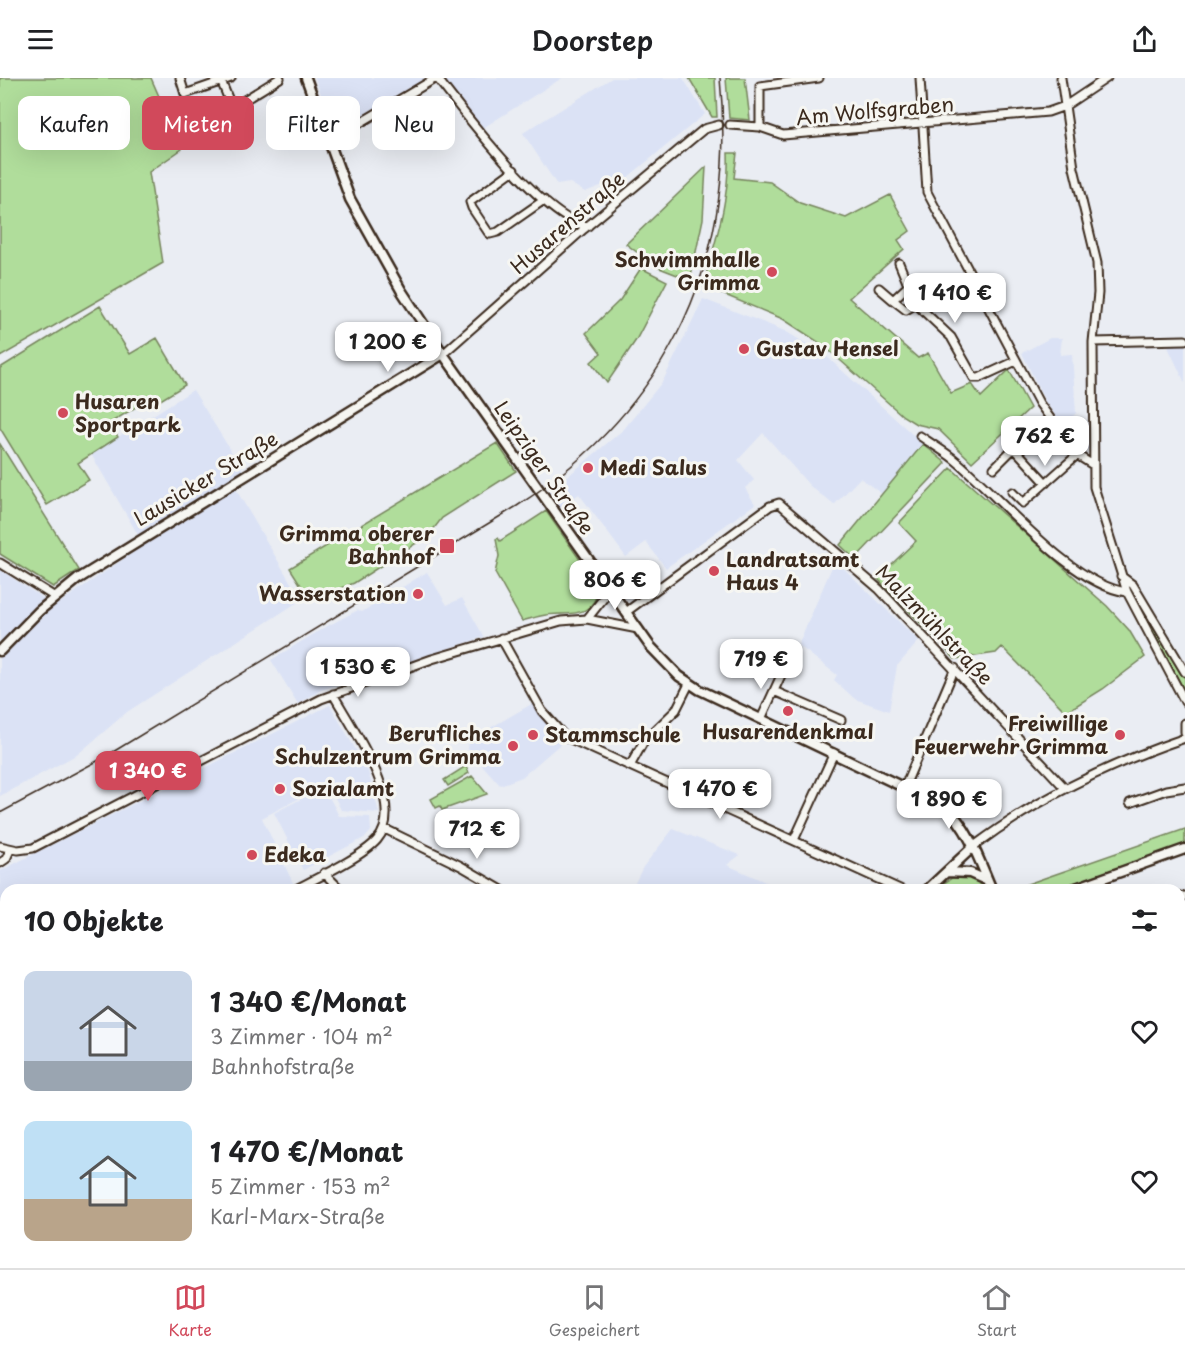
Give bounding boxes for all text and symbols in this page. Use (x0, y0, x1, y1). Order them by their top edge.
text: Doorstep (532, 19, 653, 60)
icon: menu (24, 23, 57, 56)
icon: share (1128, 23, 1161, 56)
street label: Am Wolfsgraben (795, 88, 955, 132)
chip: Kaufen (18, 96, 130, 150)
chip: Mieten (142, 96, 254, 150)
chip: Filter (266, 96, 360, 150)
chip: Neu (372, 96, 455, 150)
street label: Husarenstraße (503, 164, 631, 281)
place label: Schwimmhalle Grimma (614, 244, 760, 297)
marker: Schwimmhalle Grimma (765, 265, 779, 279)
pin: 1 410 € (900, 273, 1010, 324)
text: 1 410 € (918, 277, 992, 307)
pin: 1 200 € (333, 322, 443, 373)
text: 1 200 € (349, 326, 427, 356)
place label: Gustav Hensel (756, 333, 899, 363)
marker: Gustav Hensel (737, 342, 751, 356)
place label: Husaren Sportpark (75, 386, 181, 439)
street label: Leipziger Straße (487, 394, 602, 541)
marker: Husaren Sportpark (56, 406, 70, 420)
pin: 762 € (1003, 416, 1087, 467)
text: 762 € (1015, 420, 1075, 450)
street label: Lausicker Straße (128, 423, 283, 533)
place label: Medi Salus (600, 452, 707, 482)
marker: Medi Salus (581, 461, 595, 475)
place label: Grimma oberer Bahnhof (279, 518, 436, 571)
marker: Grimma oberer Bahnhof (438, 537, 456, 555)
place label: Landratsamt Haus 4 (726, 544, 859, 597)
street label: Malzmühlstraße (869, 557, 1000, 692)
pin: 806 € (573, 560, 657, 611)
text: 806 € (583, 564, 647, 594)
marker: Landratsamt Haus 4 (707, 564, 721, 578)
place label: Wasserstation (259, 578, 406, 608)
marker: Wasserstation (411, 587, 425, 601)
pin: 719 € (719, 639, 803, 690)
text: 719 € (734, 643, 788, 673)
pin: 1 530 € (303, 647, 413, 698)
text: 1 530 € (320, 651, 396, 681)
marker: Husarendenkmal (781, 704, 795, 718)
place label: Freiwillige Feuerwehr Grimma (914, 708, 1108, 761)
place label: Husarendenkmal (702, 716, 874, 746)
place label: Berufliches Schulzentrum Grimma (275, 718, 501, 771)
place label: Stammschule (545, 719, 681, 749)
marker: Stammschule (526, 728, 540, 742)
marker: Freiwillige Feuerwehr Grimma (1113, 728, 1127, 742)
marker: Berufliches Schulzentrum Grimma (506, 739, 520, 753)
pin: 1 340 € (93, 751, 203, 802)
text: 1 340 € (109, 755, 187, 785)
pin: 1 470 € (665, 769, 775, 820)
place label: Sozialamt (292, 773, 394, 803)
text: 1 470 € (682, 773, 758, 803)
pin: 1 890 € (894, 779, 1004, 830)
marker: Sozialamt (273, 782, 287, 796)
text: 1 890 € (911, 783, 987, 813)
pin: 712 € (435, 809, 519, 860)
text: 712 € (448, 813, 506, 843)
place label: Edeka (264, 839, 326, 869)
marker: Edeka (245, 848, 259, 862)
text: 10 Objekte (24, 901, 164, 940)
icon: filters (1128, 904, 1161, 937)
text: 1 340 €/Monat (210, 982, 407, 1021)
icon: home (72, 995, 144, 1067)
icon: heart (1128, 1015, 1161, 1048)
text: 3 Zimmer · 104 m² (210, 1021, 393, 1051)
text: Bahnhofstraße (210, 1051, 355, 1081)
text: 1 470 €/Monat (210, 1132, 404, 1171)
icon: home (72, 1145, 144, 1217)
icon: heart (1128, 1165, 1161, 1198)
text: 5 Zimmer · 153 m² (210, 1171, 391, 1201)
text: Karl-Marx-Straße (210, 1201, 385, 1231)
tab: Karte (168, 1281, 212, 1341)
tab: Gespeichert (549, 1281, 640, 1341)
tab: Start (977, 1281, 1017, 1341)

